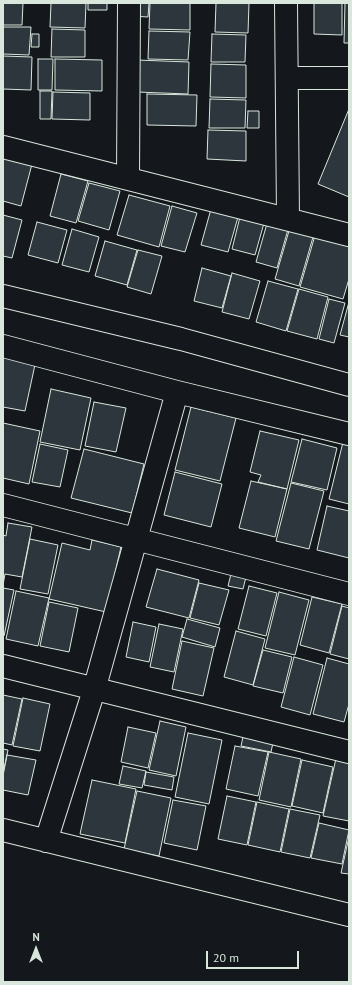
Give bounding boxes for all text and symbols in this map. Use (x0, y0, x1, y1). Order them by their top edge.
north arrow (16, 929, 56, 969)
text: N (32, 930, 40, 944)
scale bar (208, 943, 301, 969)
text: 20 m (213, 950, 239, 965)

